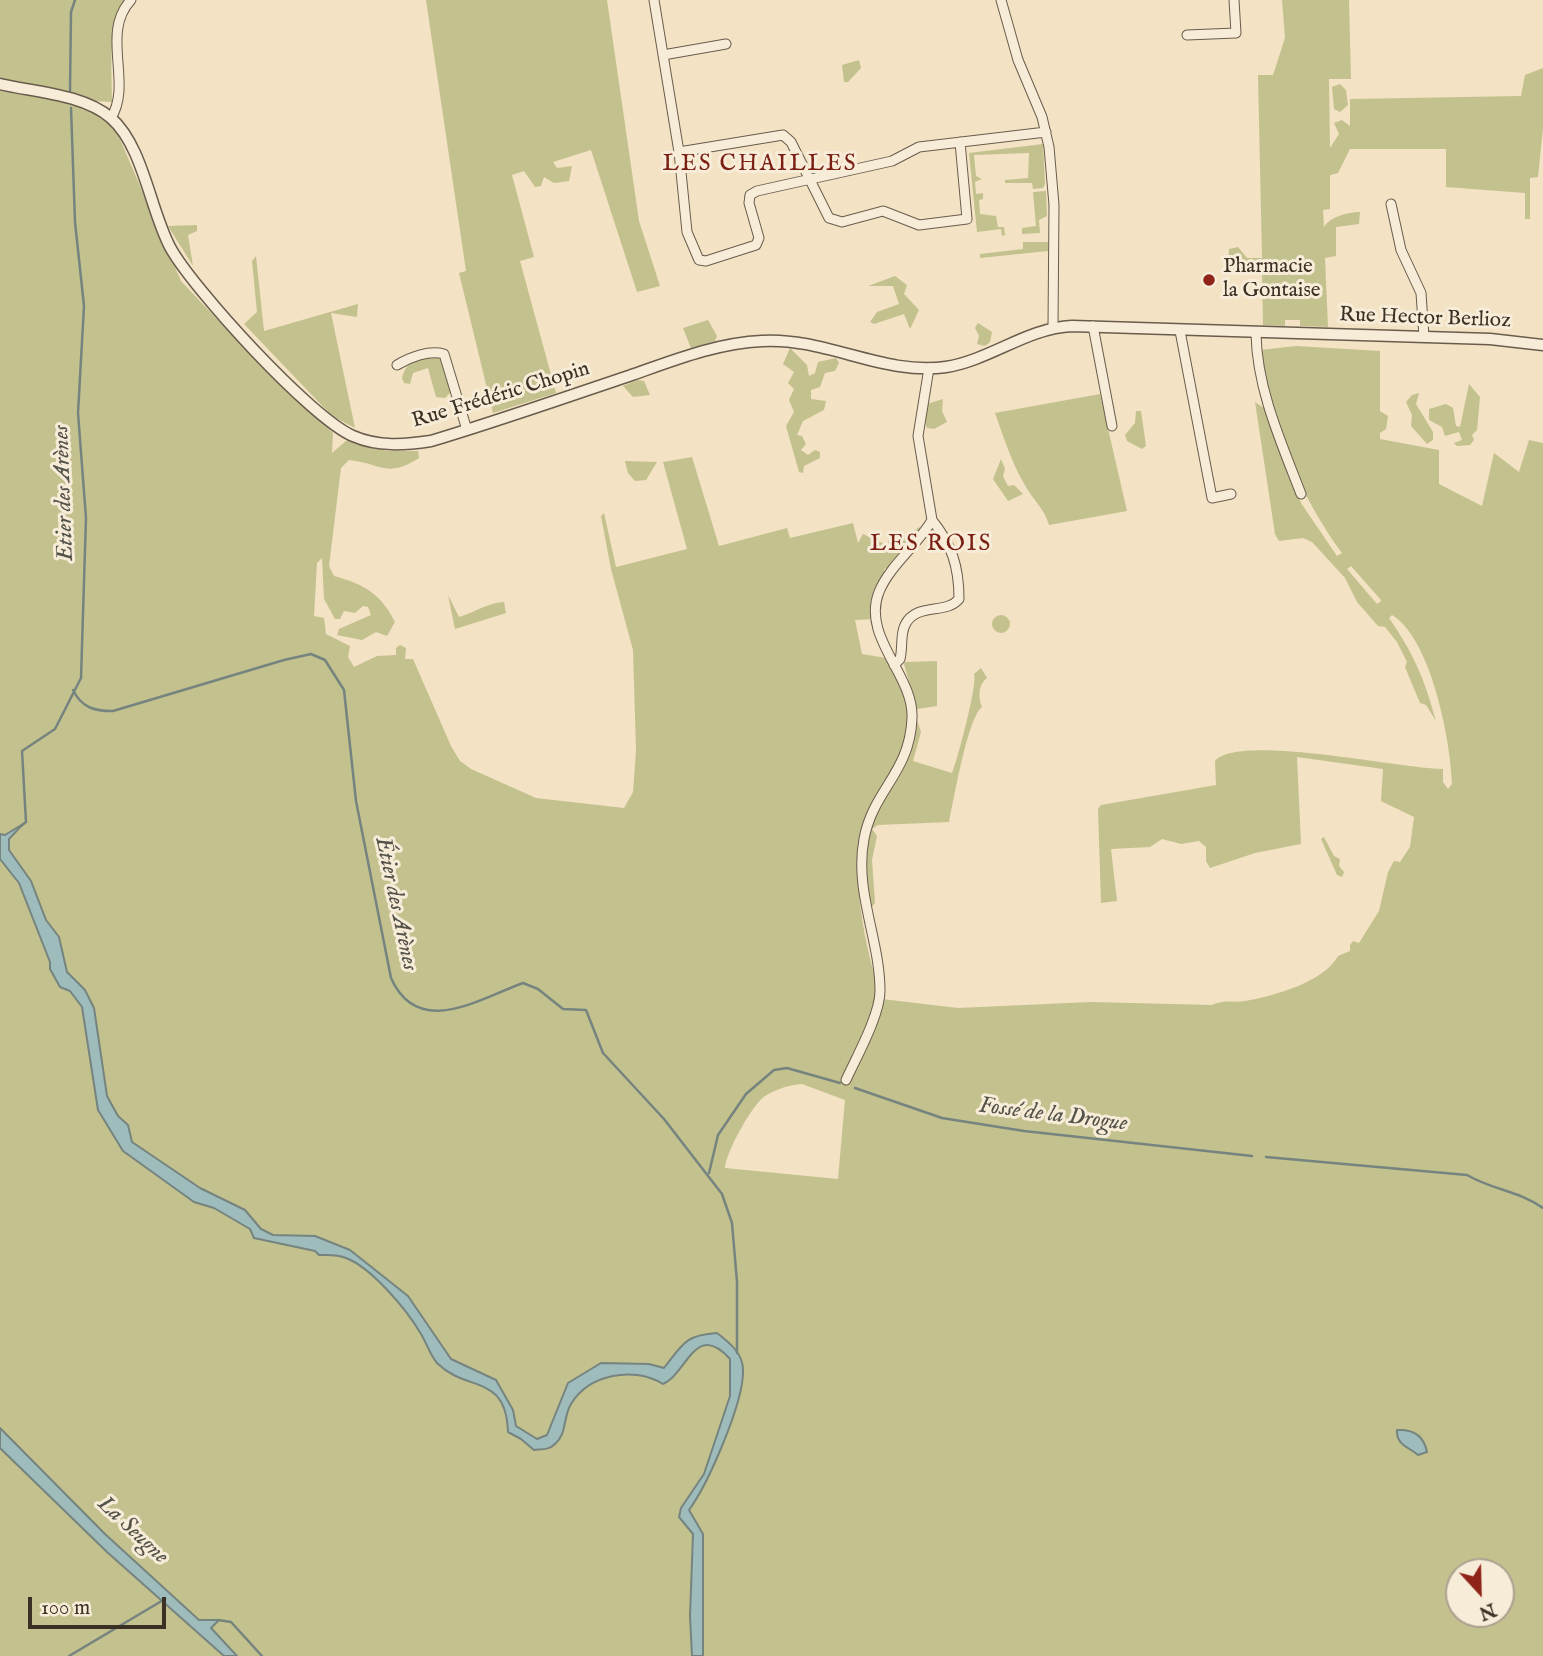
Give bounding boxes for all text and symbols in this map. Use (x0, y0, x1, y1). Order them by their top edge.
district label: LES CHAILLES (664, 151, 856, 179)
place label: Pharmacie la Gontaise (1223, 255, 1320, 305)
marker: Pharmacie la Gontaise (1201, 272, 1217, 288)
street label: Rue Hector Berlioz (1339, 303, 1511, 335)
street label: Rue Frédéric Chopin (409, 357, 593, 435)
water label: Etier des Arènes (49, 425, 81, 561)
district label: LES ROIS (871, 531, 991, 559)
water label: Étier des Arènes (367, 835, 423, 973)
water label: Fossé de la Drogue (977, 1093, 1129, 1139)
water label: La Seugne (91, 1491, 173, 1571)
north arrow (1445, 1558, 1515, 1628)
scale bar (32, 1582, 170, 1626)
text: 100 m (41, 1595, 90, 1622)
text: N (1475, 1596, 1499, 1625)

